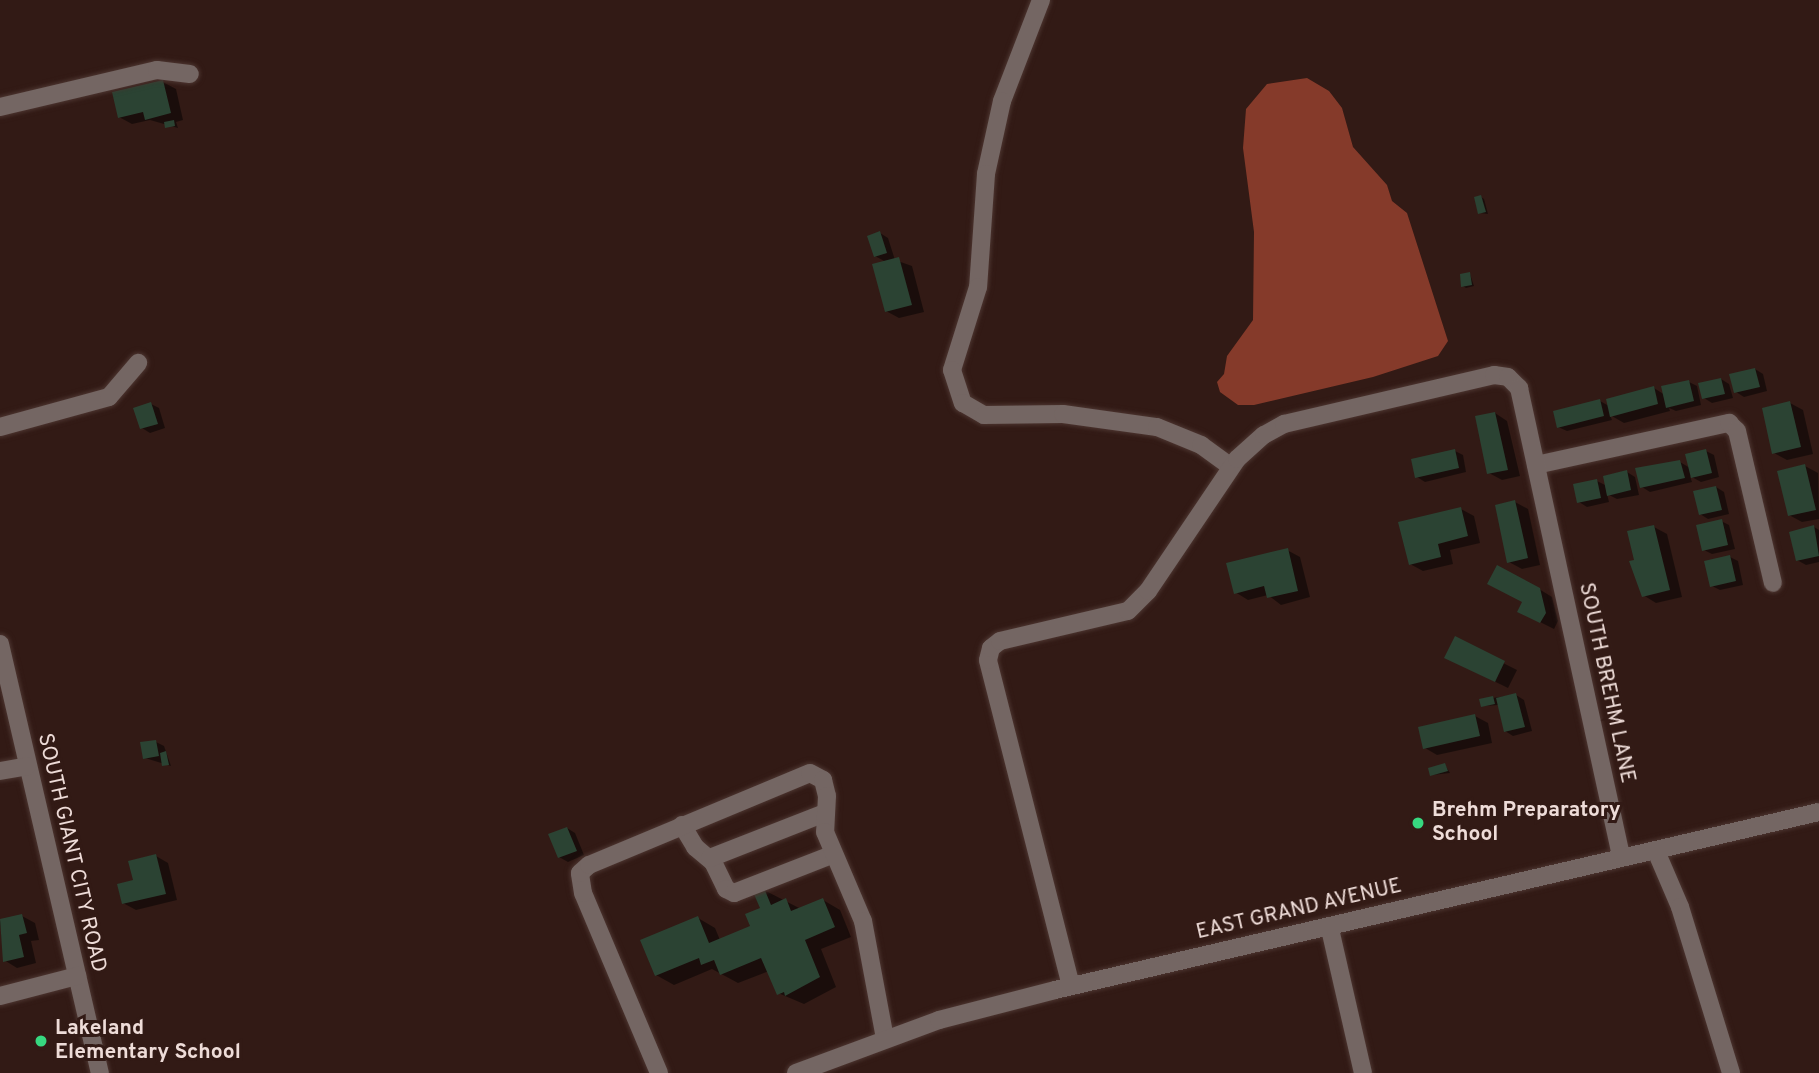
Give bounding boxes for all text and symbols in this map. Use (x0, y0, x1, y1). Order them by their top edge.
street label: SOUTH BREHM LANE (1572, 581, 1640, 785)
street label: SOUTH GIANT CITY ROAD (31, 730, 111, 976)
place label: Brehm Preparatory School (1432, 798, 1621, 848)
marker: Brehm Preparatory School (1410, 815, 1426, 831)
street label: EAST GRAND AVENUE (1193, 874, 1405, 946)
place label: Lakeland Elementary School (55, 1016, 241, 1066)
marker: Lakeland Elementary School (33, 1033, 49, 1049)

